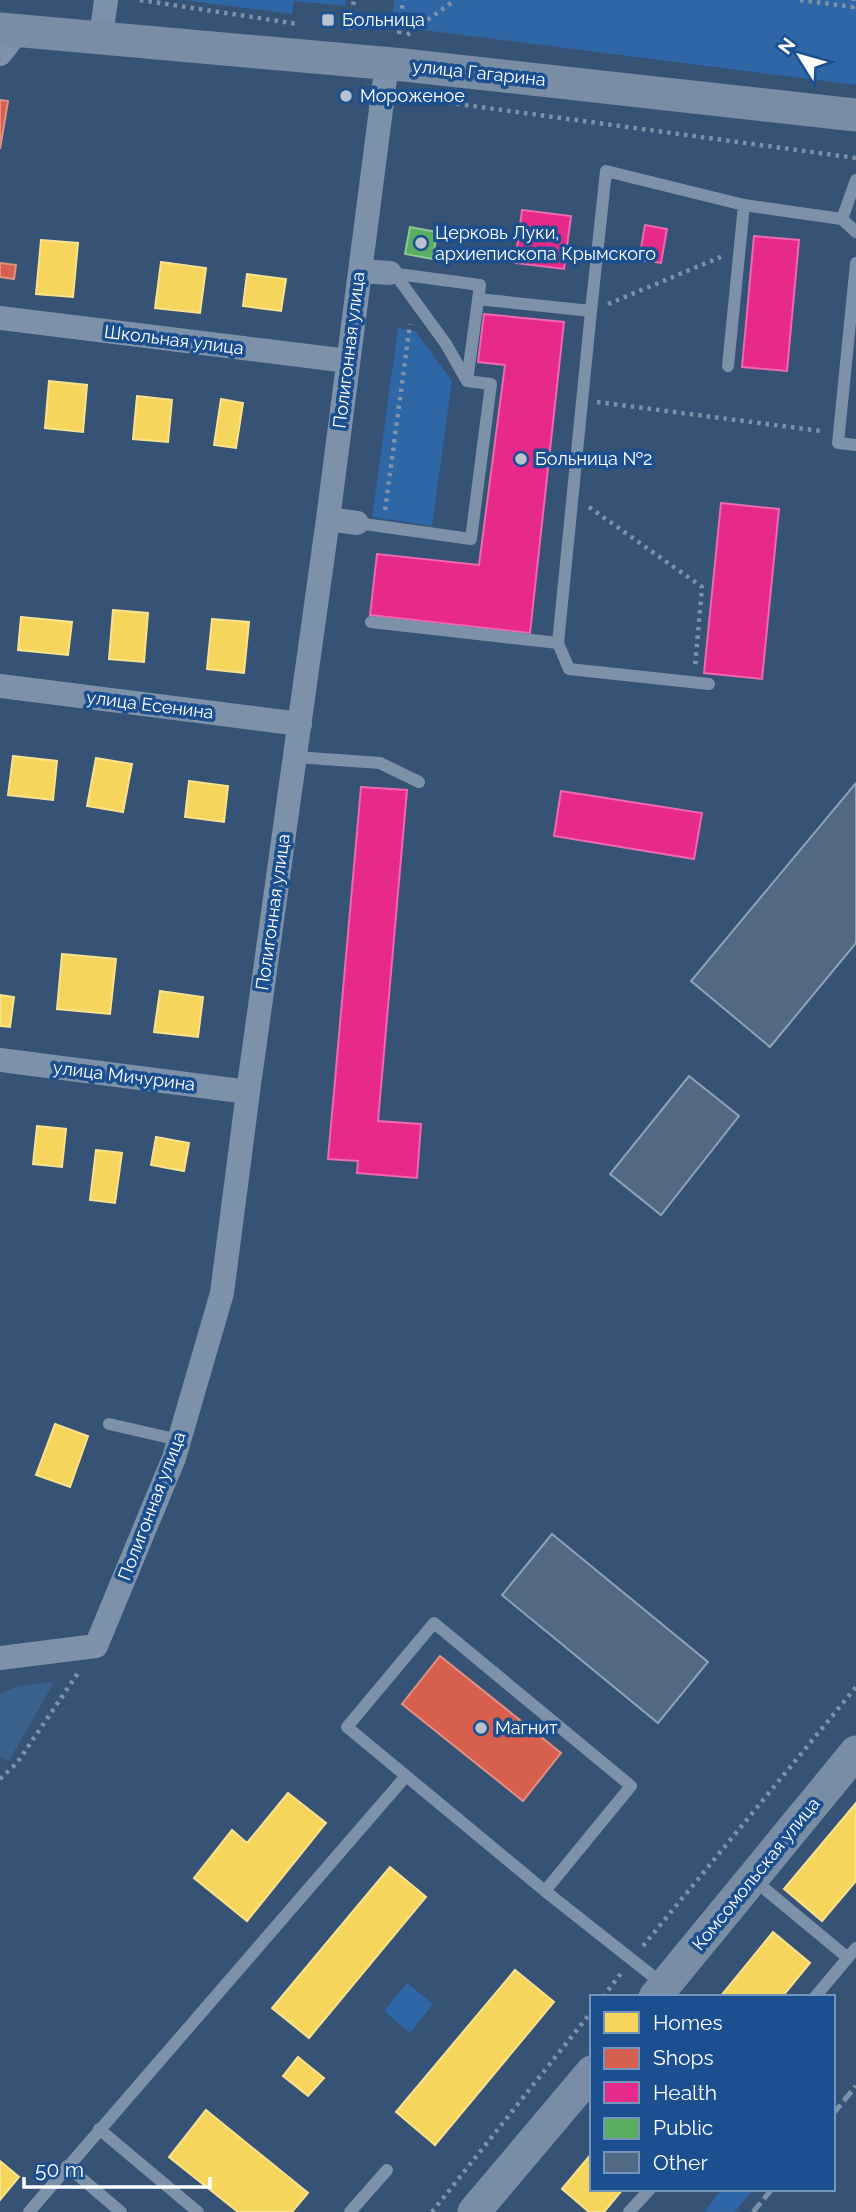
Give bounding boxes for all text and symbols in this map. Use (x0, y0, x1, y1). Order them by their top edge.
place label: Больница (342, 9, 425, 30)
marker: Больница (320, 12, 336, 28)
north arrow (765, 21, 835, 91)
text: N (773, 33, 800, 58)
street label: улица Гагарина (411, 55, 547, 90)
place label: Мороженое (360, 85, 465, 106)
marker: Мороженое (338, 88, 354, 104)
place label: Церковь Луки, архиепископа Крымского (435, 222, 656, 264)
marker: Церковь Луки, архиепископа Крымского (413, 235, 429, 251)
street label: Полигонная улица (328, 270, 369, 429)
street label: Школьная улица (103, 321, 245, 358)
place label: Больница №2 (535, 448, 652, 469)
marker: Больница №2 (513, 451, 529, 467)
street label: улица Есенина (85, 686, 215, 723)
street label: Полигонная улица (251, 832, 294, 991)
street label: улица Мичурина (52, 1056, 196, 1095)
street label: Полигонная улица (113, 1428, 190, 1583)
place label: Магнит (495, 1717, 558, 1738)
marker: Магнит (473, 1720, 489, 1736)
street label: Комсомольская улица (688, 1793, 824, 1954)
legend (590, 1995, 835, 2191)
text: Homes (653, 2010, 723, 2035)
text: Shops (653, 2045, 714, 2070)
text: Health (653, 2080, 717, 2105)
text: Public (653, 2115, 713, 2140)
scale bar (24, 2146, 210, 2190)
text: Other (653, 2150, 708, 2175)
text: 50 m (35, 2157, 84, 2182)

